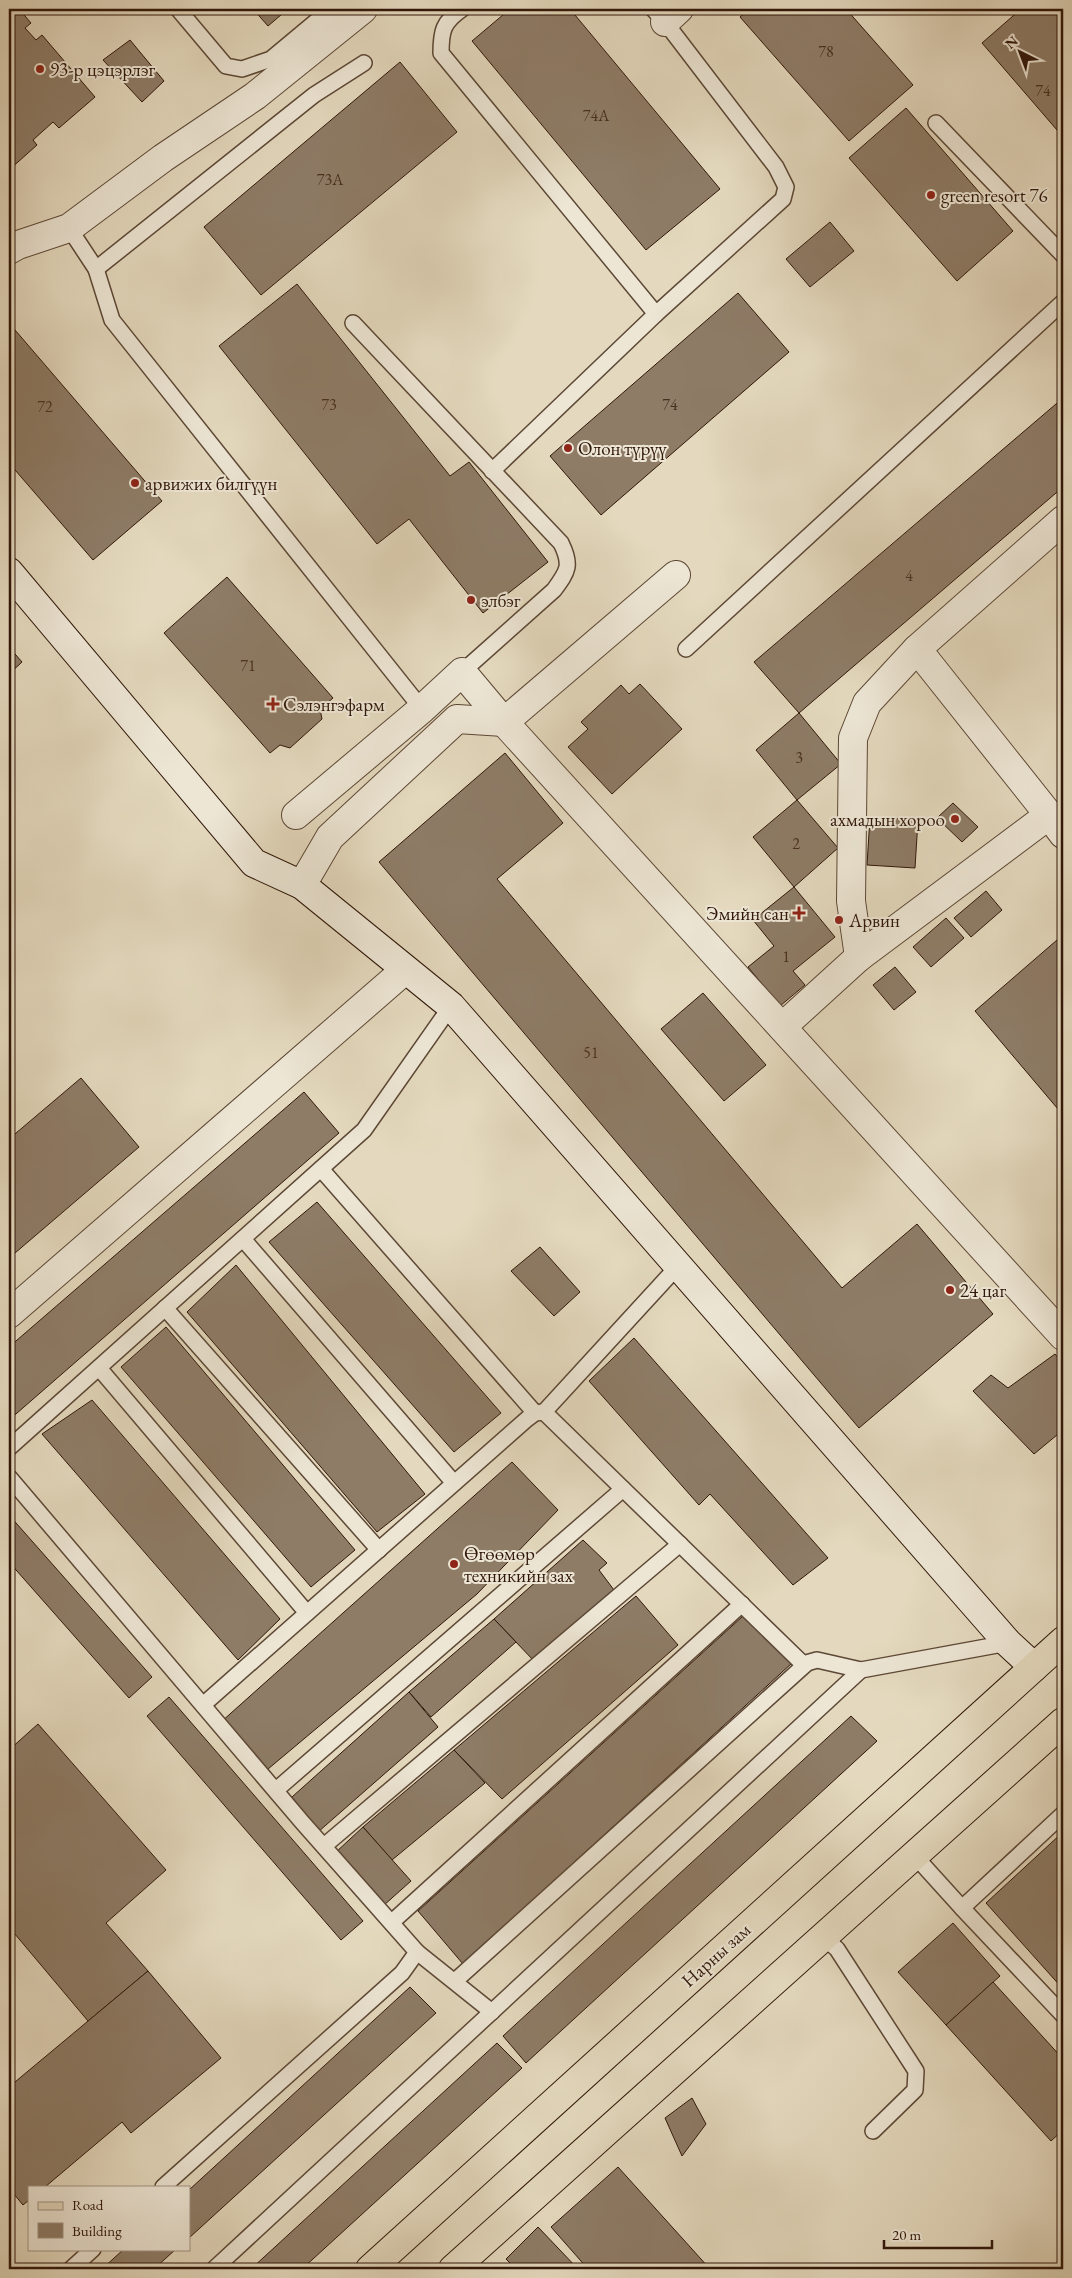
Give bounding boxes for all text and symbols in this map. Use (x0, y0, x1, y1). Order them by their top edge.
north arrow (994, 28, 1044, 78)
text: N (1001, 31, 1022, 53)
house number: 78 (818, 41, 834, 62)
place label: 93-р цэцэрлэг (50, 57, 155, 82)
marker: 93-р цэцэрлэг (34, 63, 46, 75)
house number: 74 (1035, 80, 1051, 101)
house number: 74А (583, 105, 610, 126)
house number: 73А (317, 169, 344, 190)
place label: green resort 76 (941, 183, 1048, 208)
marker: green resort 76 (925, 189, 937, 201)
house number: 73 (321, 394, 337, 415)
house number: 74 (662, 394, 678, 415)
house number: 72 (37, 396, 53, 417)
place label: Олон түрүү (578, 436, 667, 461)
marker: Олон түрүү (562, 442, 574, 454)
place label: арвижих билгүүн (145, 471, 277, 496)
marker: арвижих билгүүн (129, 477, 141, 489)
house number: 4 (905, 565, 913, 586)
place label: элбэг (481, 588, 521, 613)
marker: элбэг (465, 594, 477, 606)
house number: 71 (240, 655, 256, 676)
place label: Сэлэнгэфарм (283, 692, 385, 717)
marker: Сэлэнгэфарм (267, 698, 279, 710)
house number: 3 (795, 747, 803, 768)
place label: ахмадын хороо (830, 807, 945, 832)
marker: ахмадын хороо (949, 813, 961, 825)
house number: 2 (792, 833, 800, 854)
place label: Эмийн сан (706, 901, 789, 926)
marker: Эмийн сан (793, 907, 805, 919)
place label: Арвин (848, 908, 900, 933)
marker: Арвин (833, 914, 845, 926)
house number: 1 (782, 946, 790, 967)
house number: 51 (583, 1042, 599, 1063)
place label: 24 цаг (960, 1278, 1006, 1303)
marker: 24 цаг (944, 1284, 956, 1296)
place label: Өгөөмөр техникийн зах (464, 1541, 574, 1588)
marker: Өгөөмөр техникийн зах (448, 1558, 460, 1570)
street label: Нарны зам (676, 1917, 756, 1993)
legend (28, 2186, 190, 2250)
text: Road (72, 2195, 104, 2214)
scale bar (884, 2218, 992, 2250)
text: Building (72, 2221, 122, 2240)
text: 20 m (892, 2225, 921, 2244)

